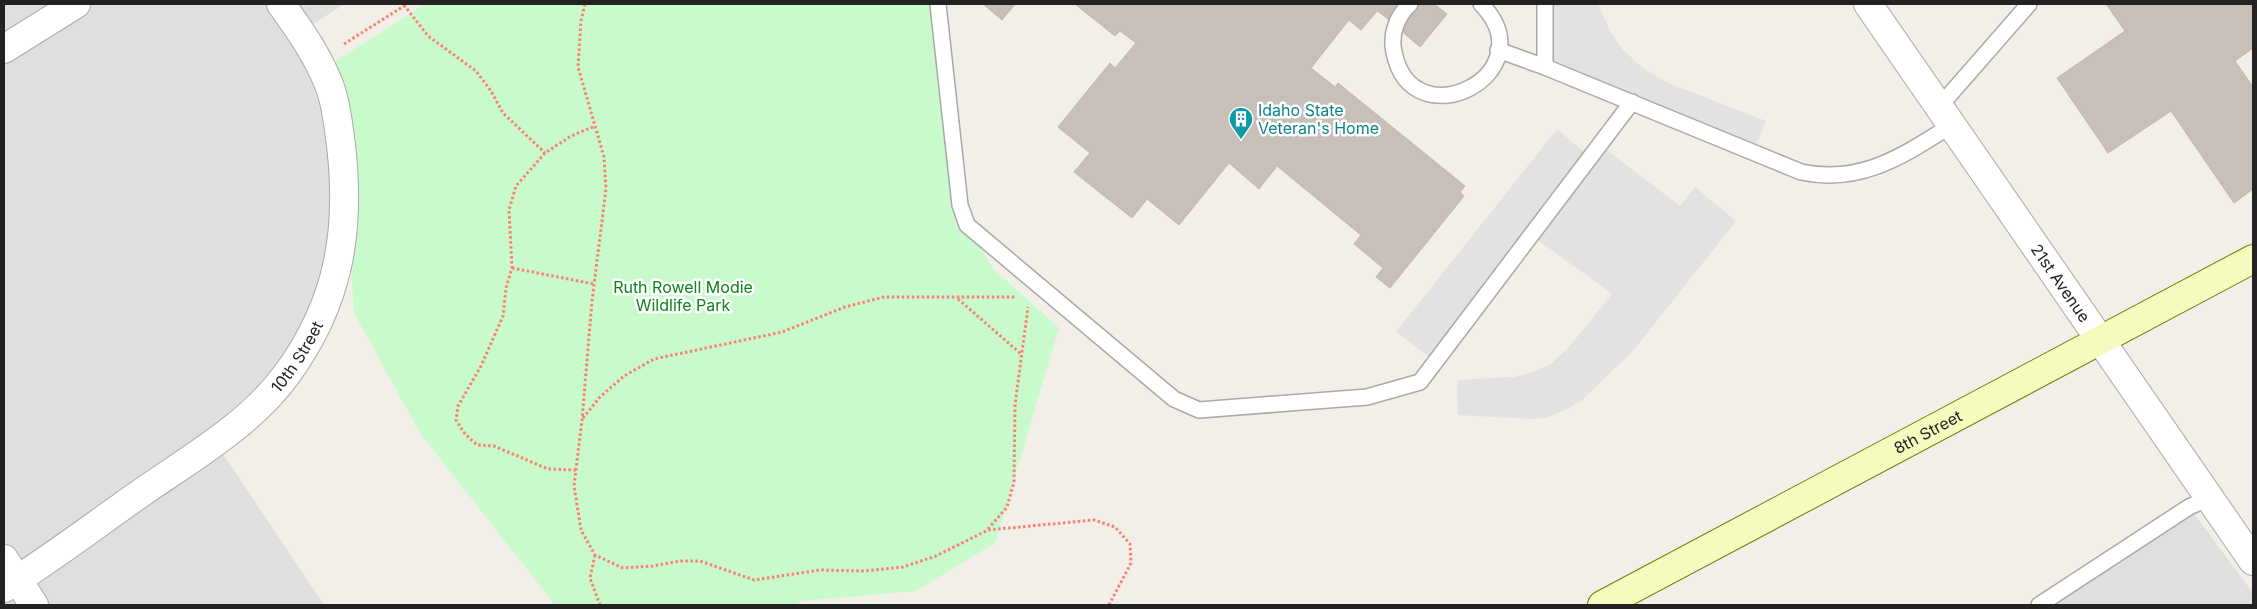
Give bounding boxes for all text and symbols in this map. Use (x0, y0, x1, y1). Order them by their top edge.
place label: Idaho State Veteran's Home (1258, 100, 1379, 138)
building icon: Idaho State Veteran's Home (1228, 106, 1254, 140)
street label: 21st Avenue (2027, 240, 2095, 326)
park label: Ruth Rowell Modie Wildlife Park (613, 277, 753, 315)
street label: 10th Street (266, 318, 327, 397)
street label: 8th Street (1890, 406, 1965, 458)

